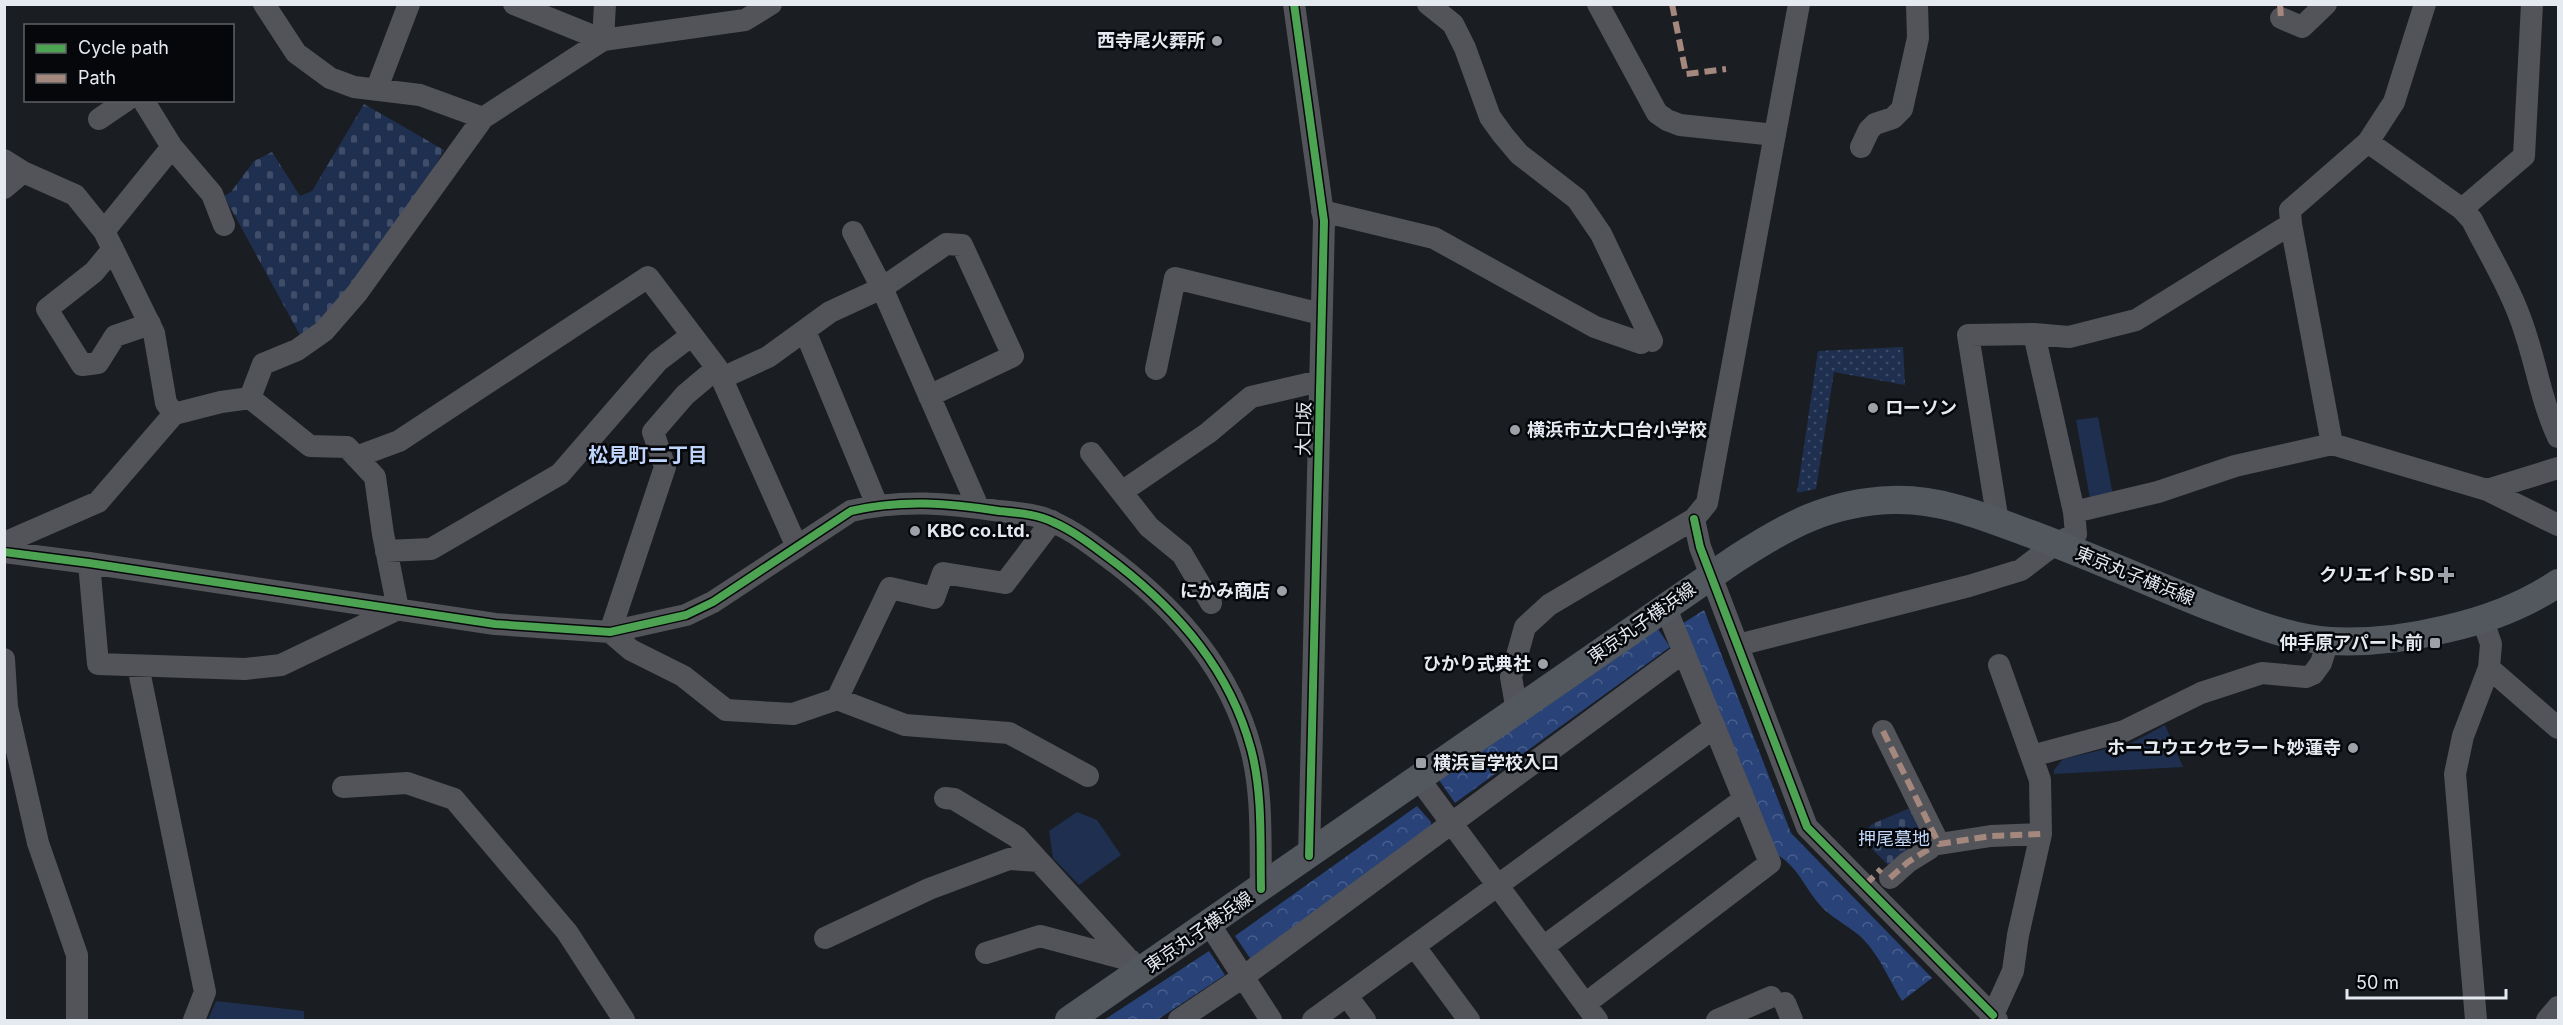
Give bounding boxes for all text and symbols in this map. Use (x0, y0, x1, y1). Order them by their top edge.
legend (24, 24, 234, 102)
place label: 西寺尾火葬所 (1097, 30, 1205, 51)
marker: 西寺尾火葬所 (1210, 34, 1224, 48)
text: Cycle path (78, 37, 169, 58)
text: Path (78, 67, 116, 88)
place label: ローソン (1885, 397, 1957, 418)
marker: ローソン (1866, 401, 1880, 415)
street label: 大口坂 (1293, 402, 1314, 456)
place label: 横浜市立大口台小学校 (1527, 419, 1707, 440)
marker: 横浜市立大口台小学校 (1508, 423, 1522, 437)
district label: 松見町二丁目 (588, 443, 708, 467)
place label: KBC co.Ltd. (927, 520, 1031, 541)
marker: KBC co.Ltd. (908, 524, 922, 538)
street label: 東京丸子横浜線 (2073, 542, 2198, 609)
place label: クリエイトSD (2319, 564, 2434, 585)
marker: クリエイトSD (2439, 568, 2453, 582)
street label: 東京丸子横浜線 (1584, 578, 1699, 667)
place label: にかみ商店 (1180, 580, 1270, 601)
marker: にかみ商店 (1275, 584, 1289, 598)
place label: 仲手原アパート前 (2279, 632, 2423, 653)
marker: 仲手原アパート前 (2428, 636, 2442, 650)
place label: ひかり式典社 (1423, 653, 1531, 674)
marker: ひかり式典社 (1536, 657, 1550, 671)
place label: ホーユウエクセラート妙蓮寺 (2107, 737, 2341, 758)
marker: ホーユウエクセラート妙蓮寺 (2346, 741, 2360, 755)
place label: 横浜盲学校入口 (1433, 752, 1559, 773)
marker: 横浜盲学校入口 (1414, 756, 1428, 770)
park label: 押尾墓地 (1858, 828, 1930, 849)
street label: 東京丸子横浜線 (1141, 887, 1256, 976)
scale bar (2347, 962, 2506, 1000)
text: 50 m (2356, 972, 2399, 993)

